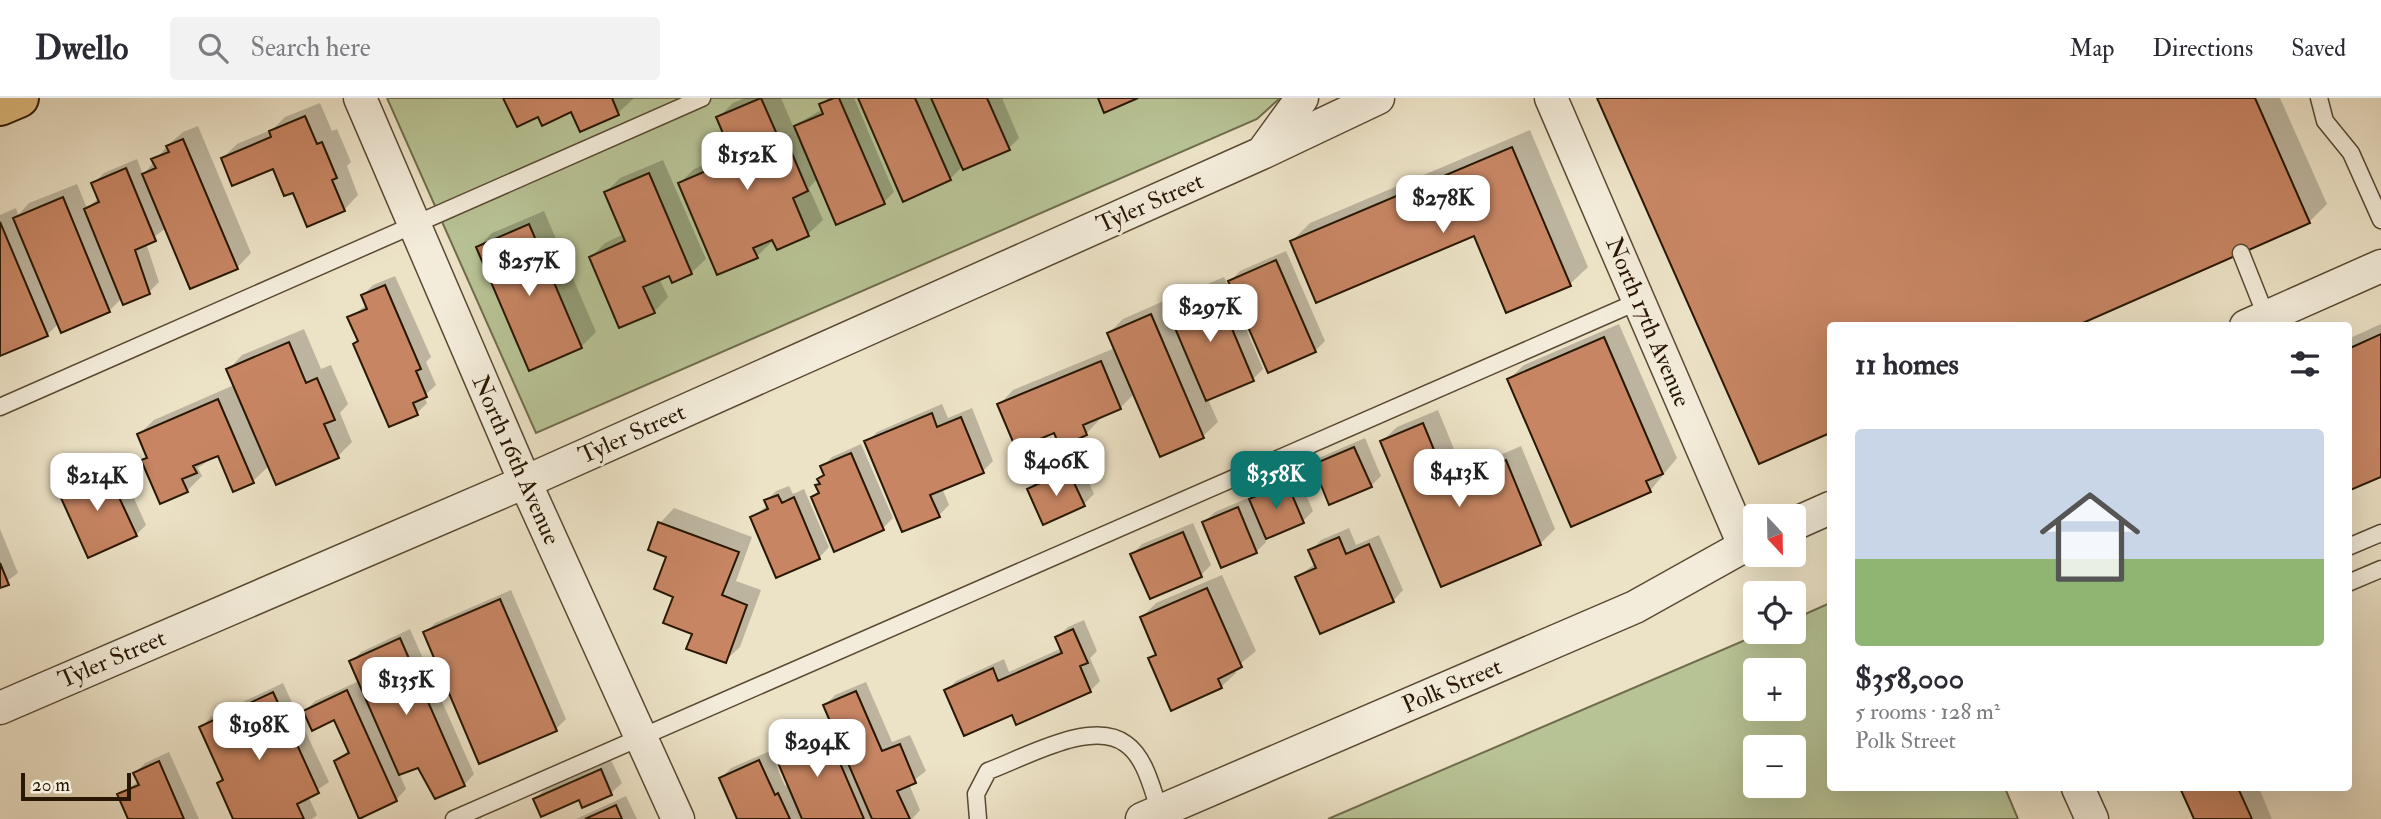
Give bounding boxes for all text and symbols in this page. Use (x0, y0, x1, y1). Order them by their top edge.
search box (170, 17, 660, 80)
text: Dwello (35, 28, 128, 69)
icon: search (194, 29, 232, 67)
text: Search here (250, 32, 371, 64)
text: Map (2069, 33, 2114, 64)
text: Directions (2152, 33, 2253, 64)
text: Saved (2291, 33, 2346, 64)
pin: $152K (698, 132, 796, 192)
text: $152K (718, 140, 776, 169)
street label: Tyler Street (1092, 166, 1209, 240)
pin: $278K (1394, 176, 1492, 235)
text: $278K (1412, 183, 1474, 212)
street label: North 17th Avenue (1598, 232, 1698, 412)
pin: $257K (480, 238, 578, 298)
text: $257K (498, 246, 560, 275)
pin: $297K (1161, 285, 1259, 344)
text: $297K (1178, 292, 1242, 321)
icon: filters (2286, 345, 2324, 383)
text: 11 homes (1855, 346, 1959, 383)
street label: North 16th Avenue (465, 370, 567, 550)
street label: Tyler Street (574, 397, 691, 471)
pin: $406K (1007, 438, 1105, 498)
text: $406K (1024, 446, 1088, 475)
pin: $413K (1410, 450, 1508, 509)
pin: $358K (1227, 452, 1325, 511)
pin: $214K (48, 454, 146, 513)
text: $413K (1430, 457, 1488, 486)
text: $358K (1247, 459, 1305, 488)
text: $214K (66, 461, 128, 490)
icon: home (2027, 474, 2153, 600)
north arrow (1743, 504, 1806, 567)
map controls (1743, 504, 1806, 798)
button: locate (1743, 581, 1806, 644)
street label: Tyler Street (54, 622, 171, 696)
street label: Polk Street (1397, 651, 1507, 721)
pin: $135K (357, 658, 455, 717)
button: + (1743, 658, 1806, 721)
text: $358,000 (1855, 660, 1964, 697)
text: $135K (378, 665, 434, 694)
text: 5 rooms · 128 m² (1855, 697, 2000, 726)
pin: $198K (210, 702, 308, 762)
text: $198K (229, 710, 289, 739)
pin: $294K (768, 720, 866, 779)
text: Polk Street (1855, 726, 1956, 755)
text: $294K (785, 727, 849, 756)
button: − (1743, 735, 1806, 798)
scale bar (21, 770, 131, 802)
text: 20 m (32, 773, 70, 797)

